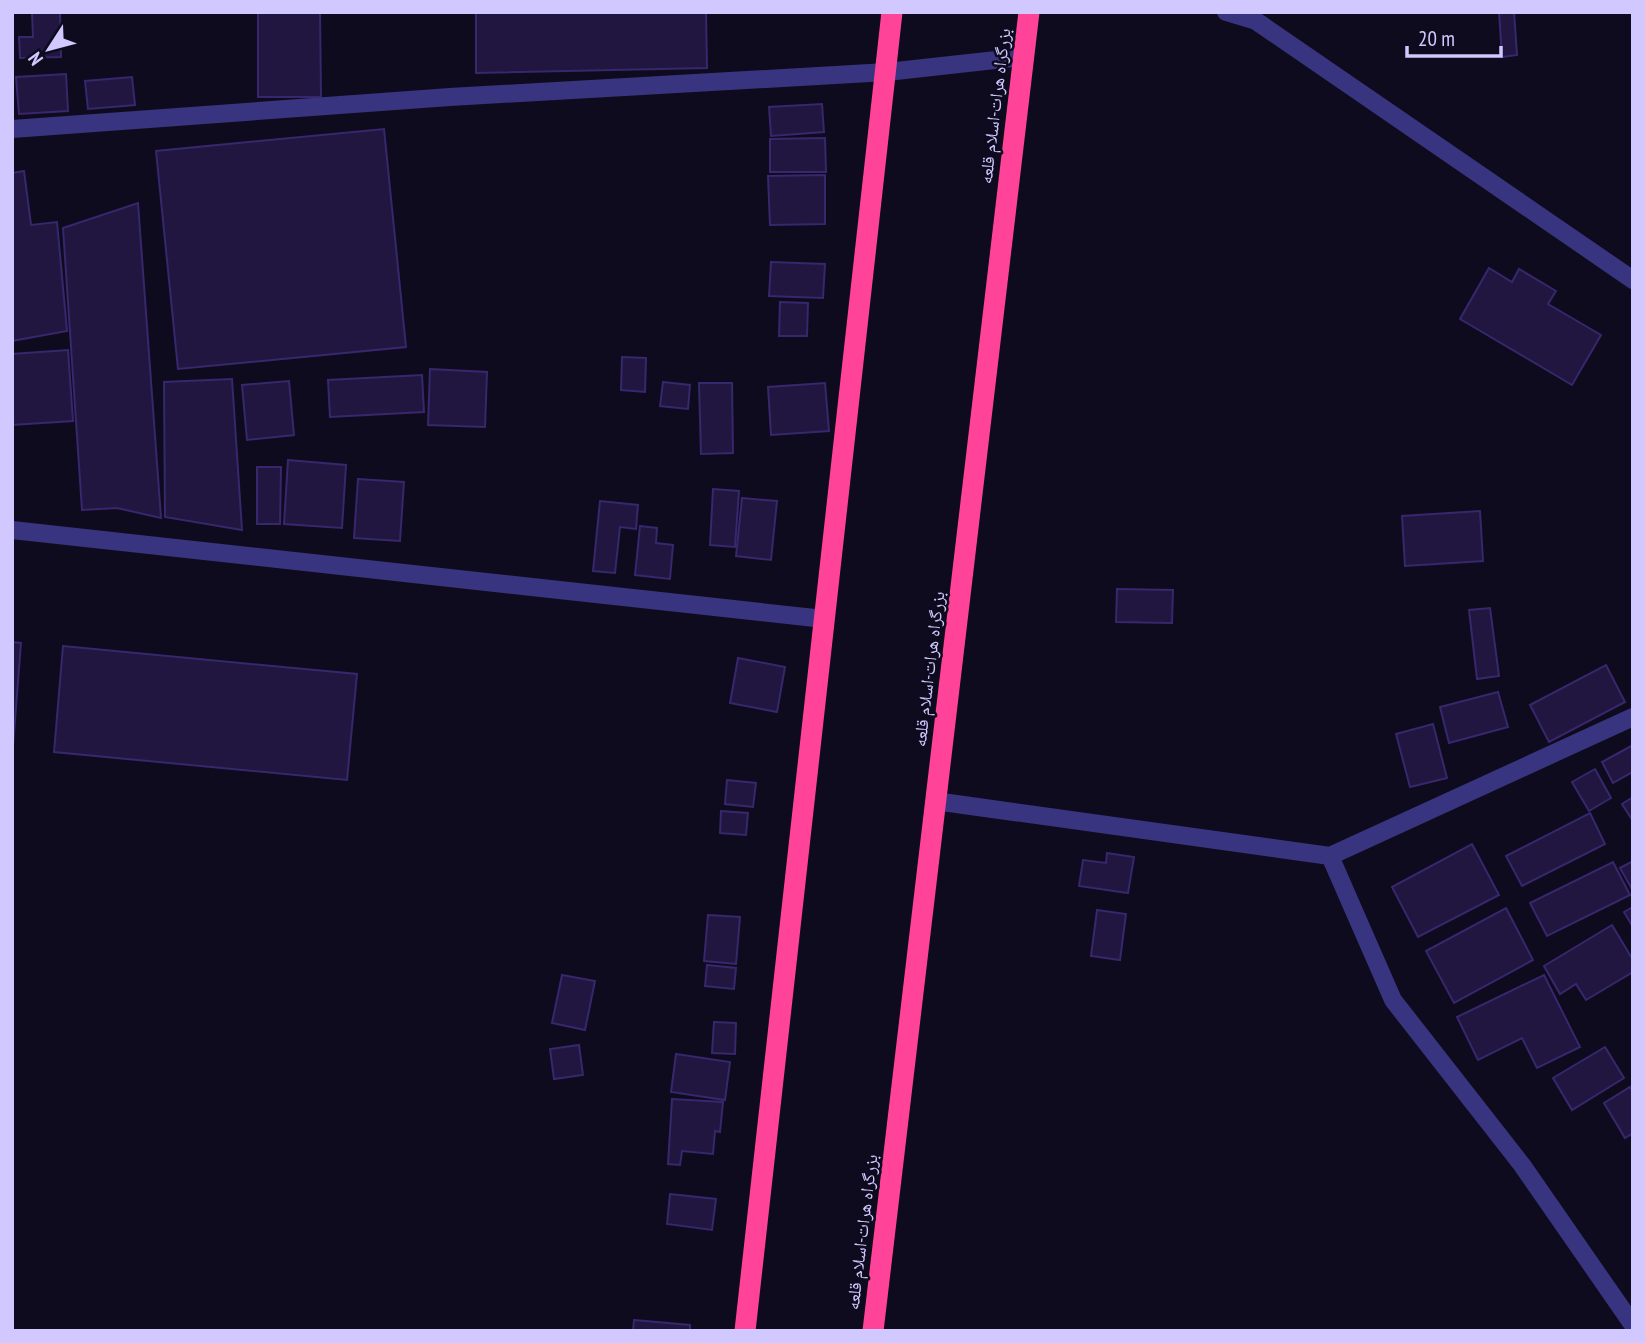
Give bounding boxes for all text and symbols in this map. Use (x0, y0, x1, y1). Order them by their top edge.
north arrow (14, 14, 84, 84)
scale bar (1407, 14, 1502, 58)
text: 20 m (1418, 25, 1455, 52)
street label: بزرگراه هرات-اسلام قلعه (974, 27, 1016, 185)
text: N (23, 48, 48, 70)
street label: بزرگراه هرات-اسلام قلعه (908, 590, 950, 748)
street label: بزرگراه هرات-اسلام قلعه (841, 1153, 883, 1311)

